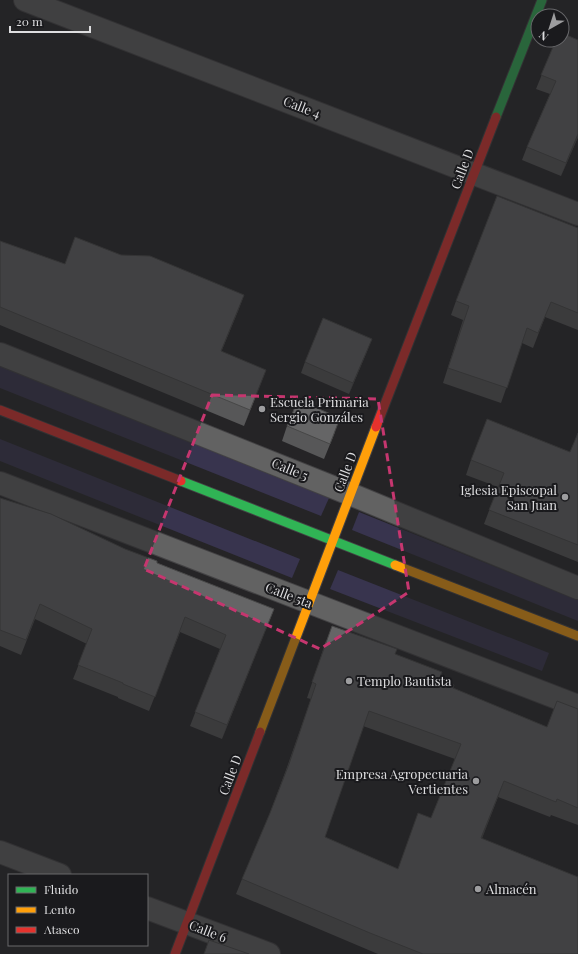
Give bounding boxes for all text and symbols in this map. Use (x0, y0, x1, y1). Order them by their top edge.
scale bar (10, 8, 90, 34)
north arrow (530, 8, 570, 48)
text: 20 m (16, 13, 43, 29)
text: N (536, 28, 551, 44)
street label: Calle 4 (281, 92, 323, 121)
street label: Calle D (446, 146, 477, 191)
place label: Escuela Primaria Sergio Gonzáles (270, 393, 369, 425)
marker: Escuela Primaria Sergio Gonzáles (257, 404, 267, 414)
street label: Calle D (329, 449, 360, 494)
street label: Calle 5 (269, 454, 311, 484)
place label: Iglesia Episcopal San Juan (460, 481, 557, 513)
marker: Iglesia Episcopal San Juan (560, 492, 570, 502)
street label: Calle 5ta (263, 578, 316, 611)
place label: Templo Bautista (357, 672, 452, 689)
marker: Templo Bautista (344, 676, 354, 686)
street label: Calle D (214, 752, 245, 797)
place label: Empresa Agropecuaria Vertientes (336, 765, 469, 797)
marker: Empresa Agropecuaria Vertientes (471, 776, 481, 786)
legend (8, 874, 148, 946)
place label: Almacén (485, 880, 537, 897)
text: Fluido (44, 881, 79, 897)
marker: Almacén (473, 884, 483, 894)
text: Lento (44, 901, 76, 917)
street label: Calle 6 (187, 916, 230, 946)
text: Atasco (43, 921, 80, 937)

